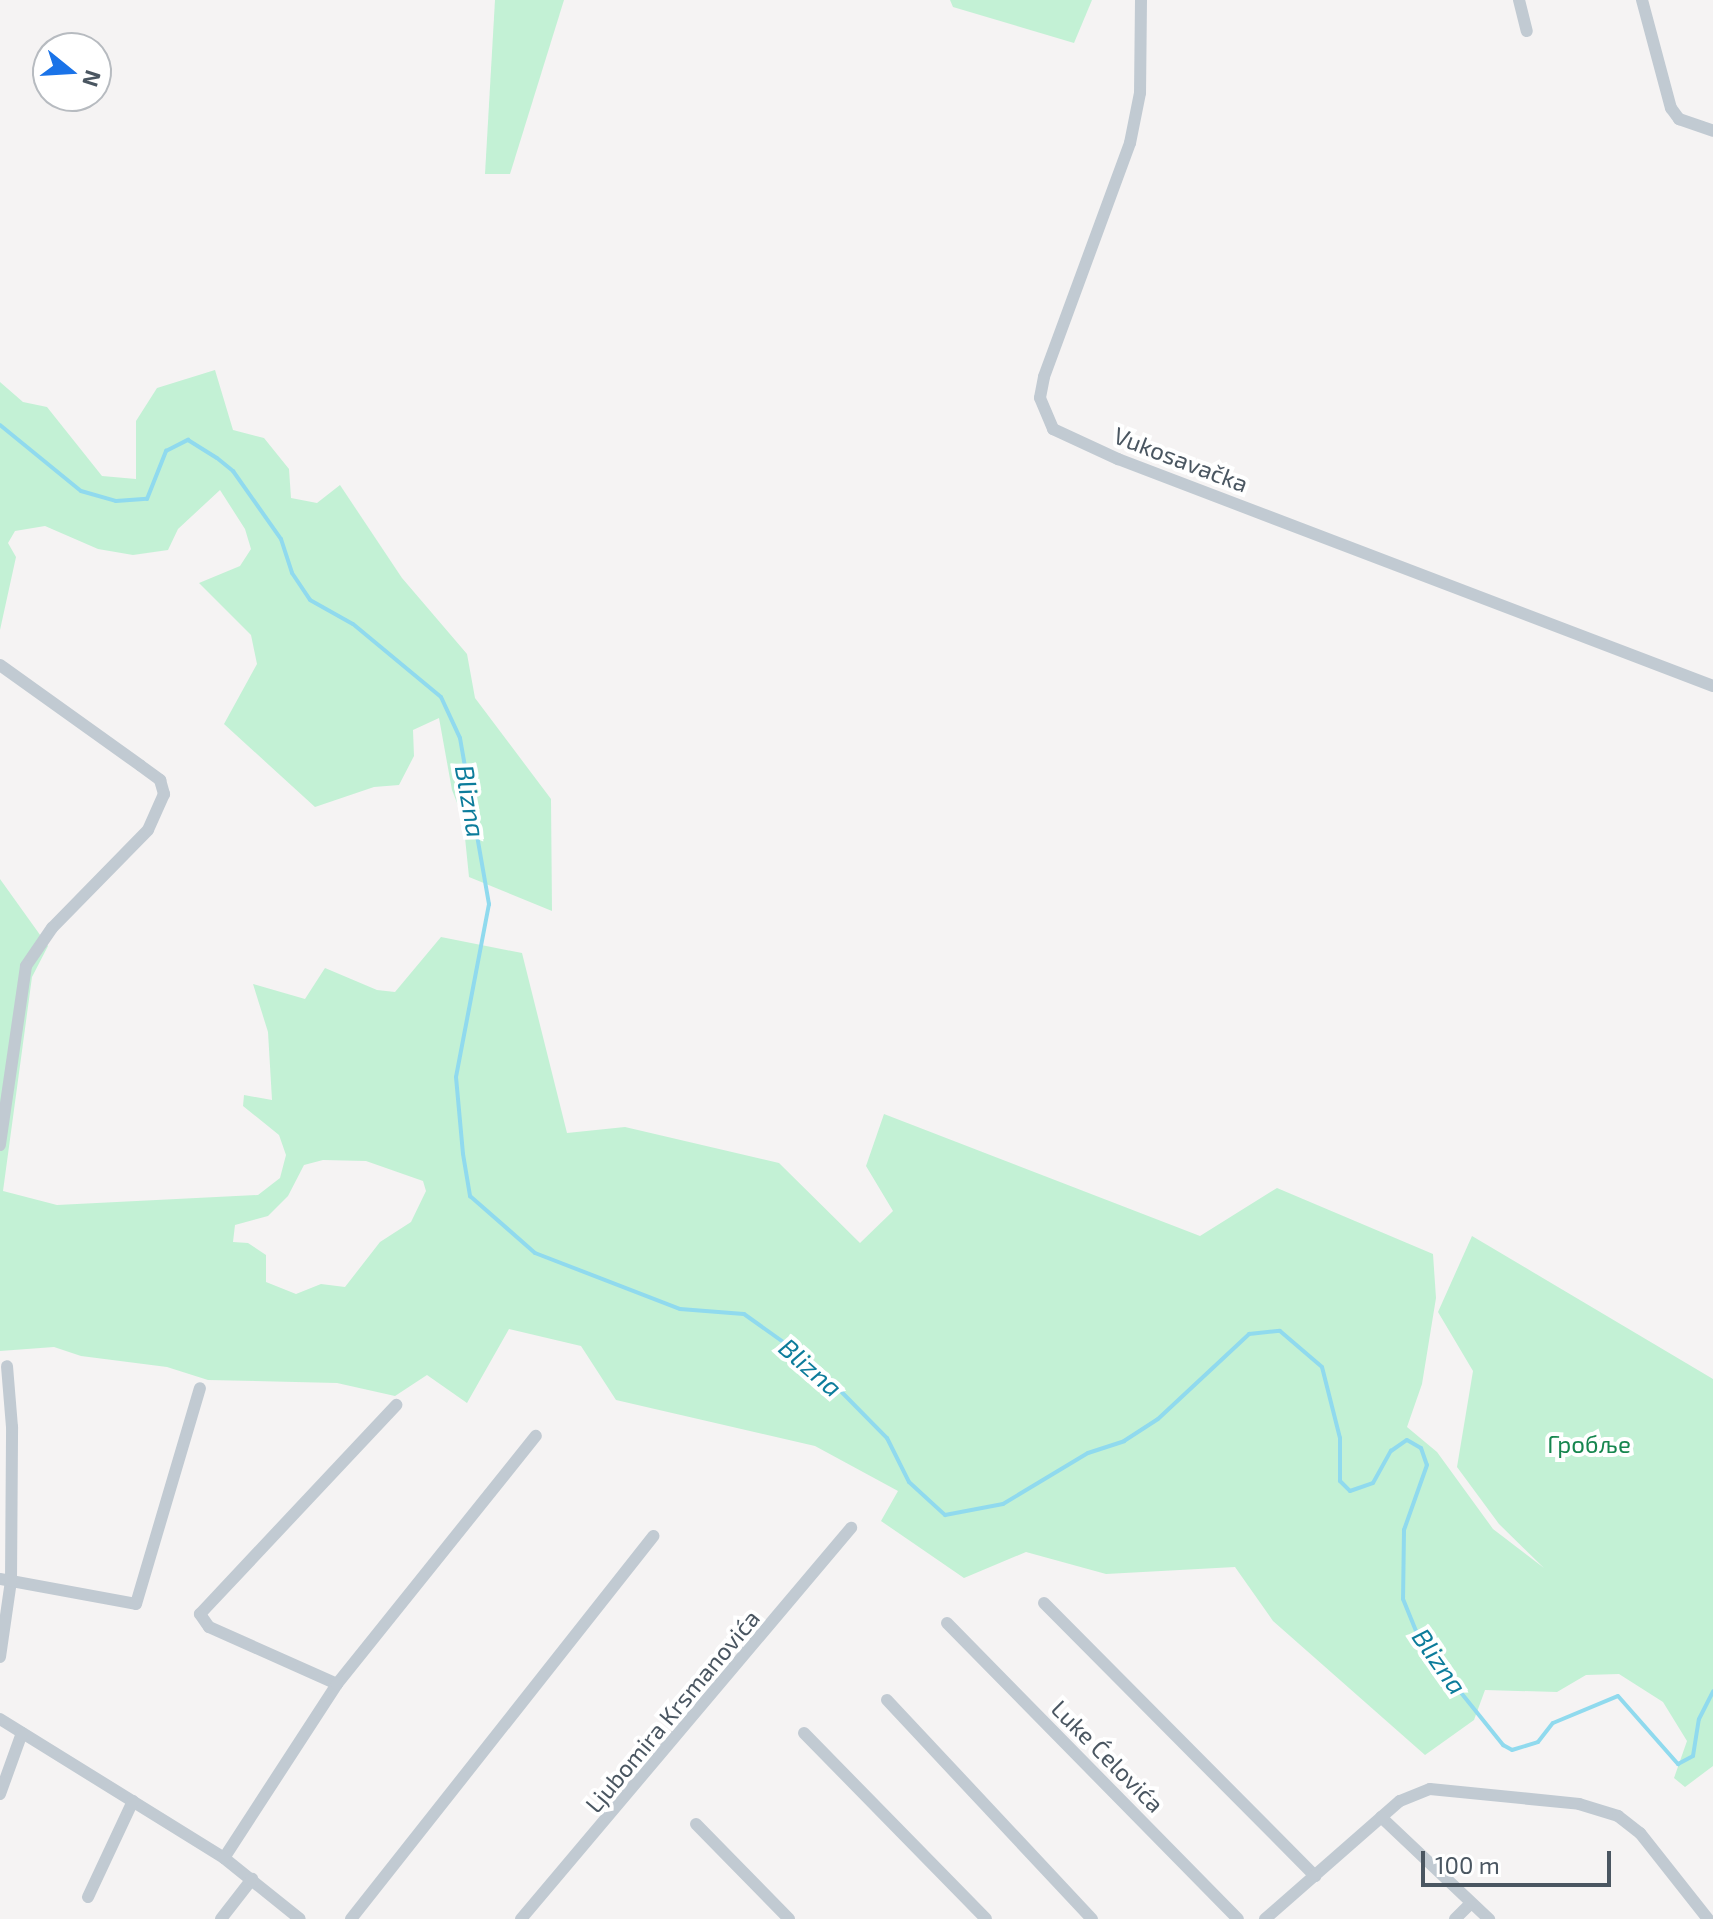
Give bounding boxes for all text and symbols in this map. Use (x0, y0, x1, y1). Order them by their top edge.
north arrow (32, 32, 112, 112)
text: N (78, 67, 108, 90)
street label: Vukosavačka (1110, 420, 1252, 498)
water label: Blizna (449, 762, 493, 840)
water label: Blizna (773, 1331, 849, 1403)
park label: Гробље (1547, 1430, 1631, 1458)
street label: Ljubomira Krsmanovića (579, 1604, 765, 1818)
water label: Blizna (1406, 1622, 1474, 1700)
street label: Luke Ćelovića (1046, 1694, 1170, 1818)
scale bar (1425, 1835, 1615, 1885)
text: 100 m (1435, 1850, 1500, 1879)

